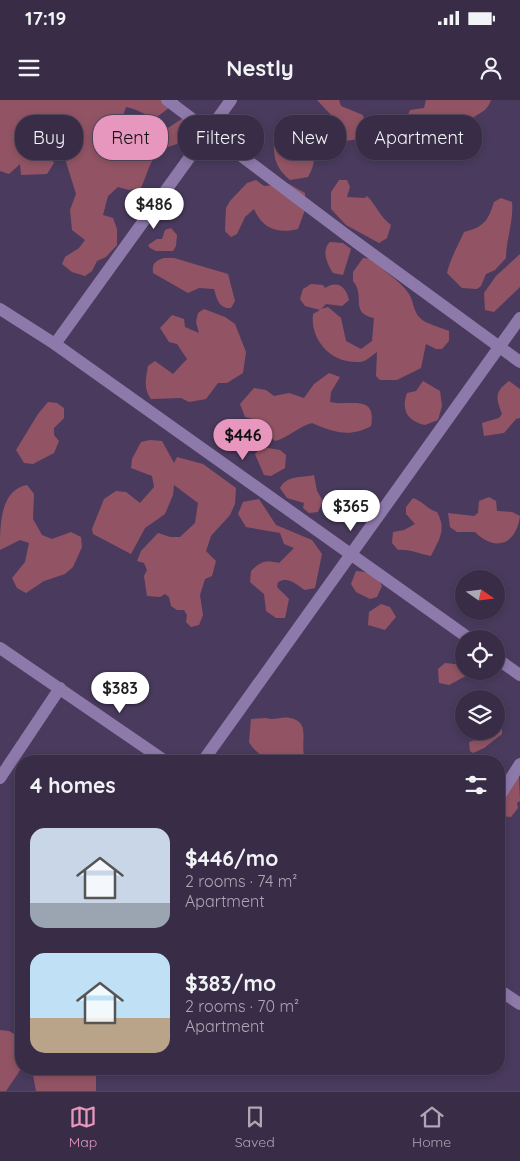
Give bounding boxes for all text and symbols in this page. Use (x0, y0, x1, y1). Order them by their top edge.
text: 17:19 (25, 6, 66, 30)
icon: menu (15, 54, 43, 82)
text: Nestly (226, 54, 294, 82)
icon: person (477, 54, 505, 82)
chip: Buy (15, 115, 83, 160)
chip: Rent (93, 115, 168, 160)
chip: Filters (178, 115, 264, 160)
chip: New (274, 115, 346, 160)
chip: Apartment (356, 115, 482, 160)
pin: $486 (124, 188, 184, 230)
text: $486 (136, 194, 172, 214)
pin: $446 (213, 418, 273, 461)
text: $446 (224, 425, 262, 445)
pin: $365 (321, 490, 381, 532)
text: $365 (333, 496, 369, 516)
north arrow (455, 570, 505, 620)
map controls (455, 570, 505, 740)
button: locate (455, 630, 505, 680)
pin: $383 (90, 672, 150, 714)
text: $383 (102, 678, 138, 698)
button: layers (455, 690, 505, 740)
icon: filters (462, 771, 490, 799)
text: 4 homes (30, 772, 116, 798)
text: $446/mo (185, 845, 278, 871)
icon: home (70, 848, 130, 908)
text: 2 rooms · 74 m² (185, 871, 297, 891)
text: Apartment (185, 891, 265, 911)
text: $383/mo (185, 970, 276, 996)
icon: home (70, 973, 130, 1033)
text: 2 rooms · 70 m² (185, 996, 299, 1016)
text: Apartment (185, 1016, 265, 1036)
tab: Map (69, 1103, 97, 1151)
tab: Saved (235, 1103, 275, 1151)
tab: Home (412, 1103, 451, 1151)

